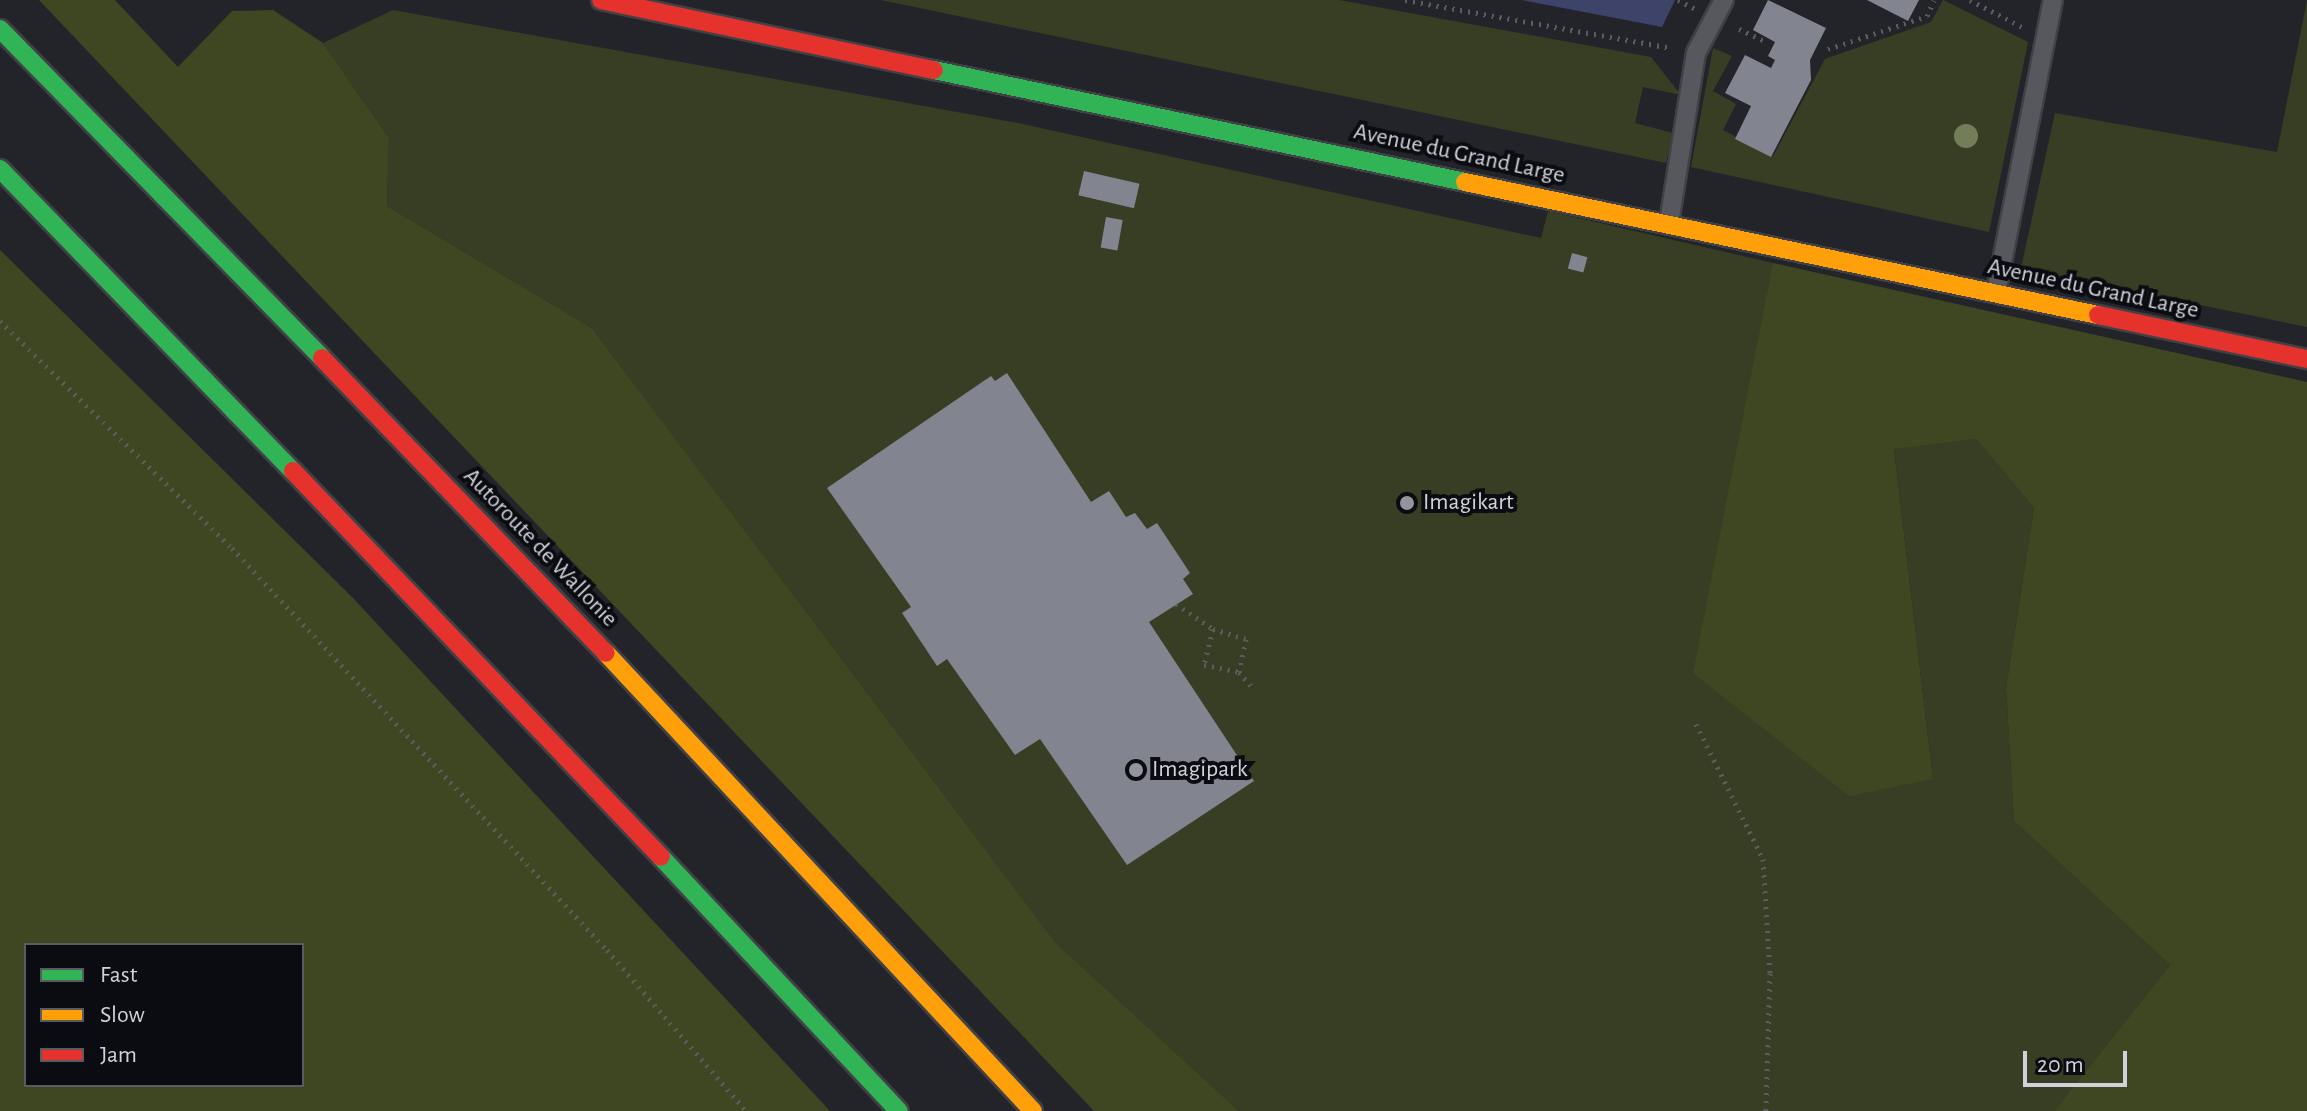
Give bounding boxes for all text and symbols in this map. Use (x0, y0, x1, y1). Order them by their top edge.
street label: Avenue du Grand Large (1351, 118, 1567, 190)
street label: Avenue du Grand Large (1985, 253, 2201, 325)
street label: Autoroute de Wallonie (457, 462, 623, 634)
place label: Imagikart (1423, 489, 1514, 517)
marker: Imagikart (1398, 494, 1416, 512)
place label: Imagipark (1152, 756, 1248, 784)
marker: Imagipark (1127, 761, 1145, 779)
legend (24, 943, 304, 1087)
text: Fast (100, 963, 137, 987)
text: Slow (100, 1003, 145, 1027)
scale bar (2027, 1035, 2131, 1085)
text: Jam (100, 1043, 137, 1067)
text: 20 m (2037, 1053, 2084, 1077)

